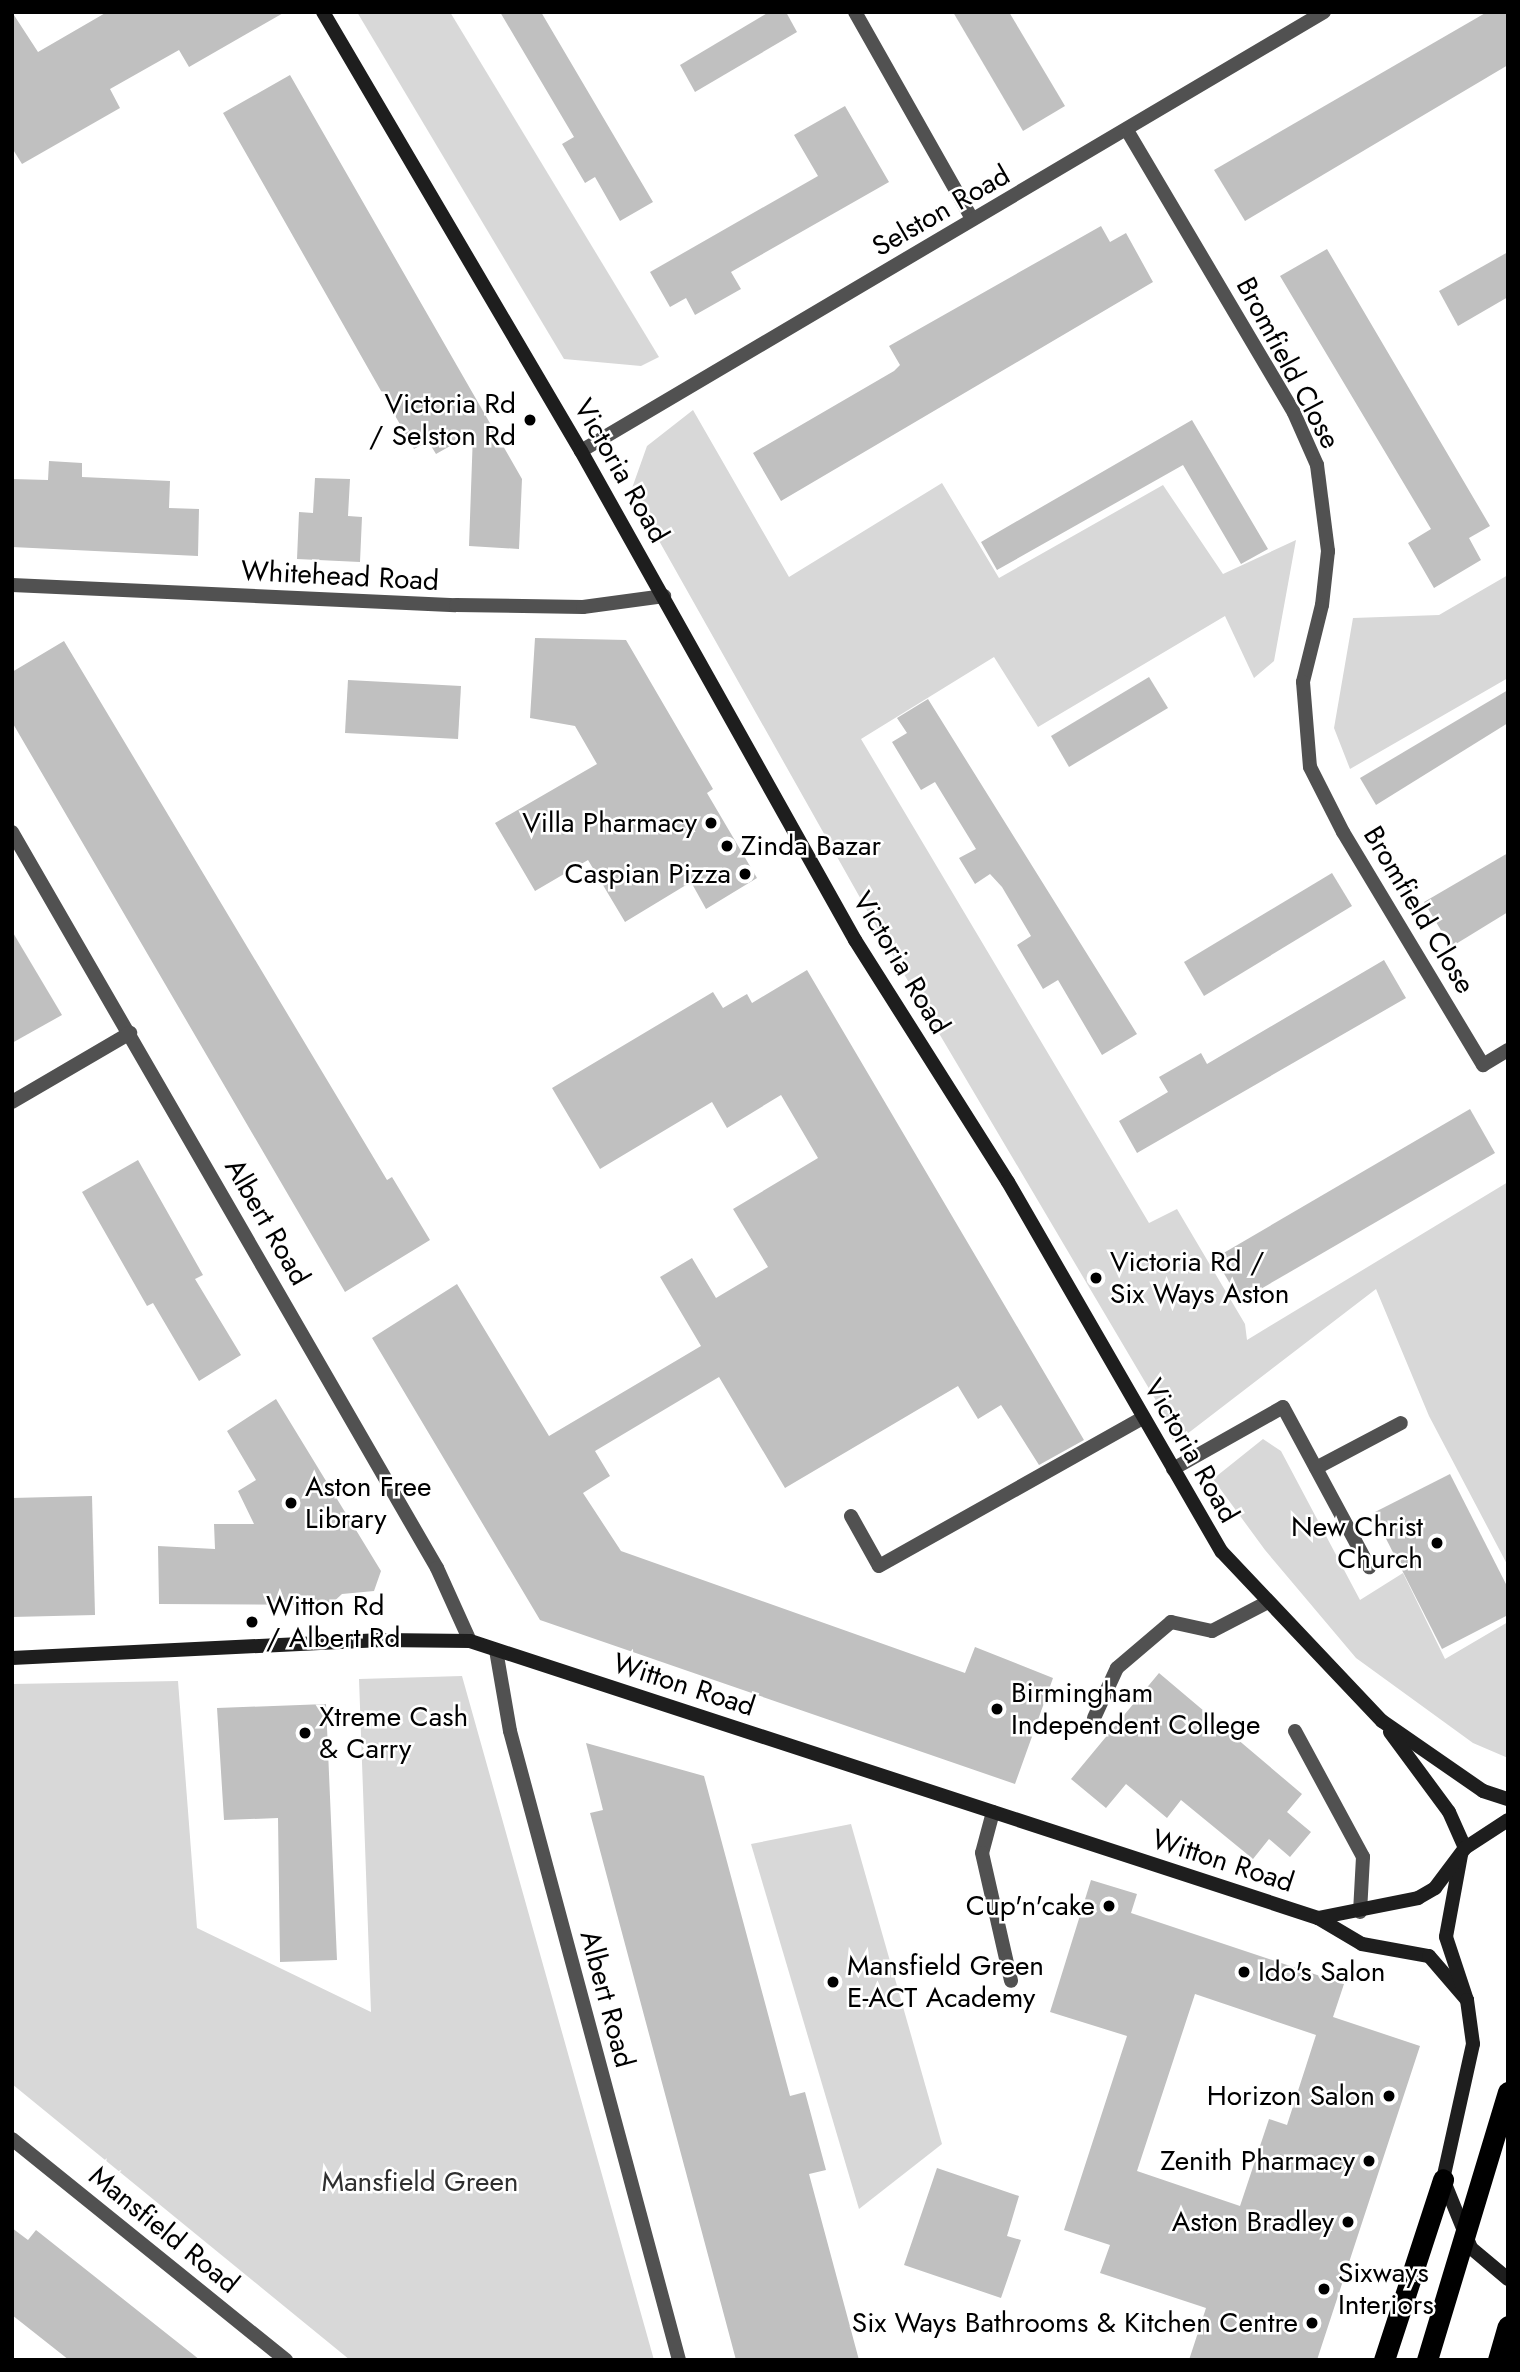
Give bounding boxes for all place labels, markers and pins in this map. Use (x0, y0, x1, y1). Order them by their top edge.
place label: Victoria Rd / Selston Rd (369, 387, 516, 453)
marker: Victoria Rd / Selston Rd (522, 412, 538, 428)
place label: Villa Pharmacy (522, 806, 697, 840)
marker: Villa Pharmacy (703, 815, 719, 831)
place label: Zinda Bazar (741, 829, 881, 863)
marker: Zinda Bazar (719, 838, 735, 854)
place label: Caspian Pizza (565, 857, 731, 891)
marker: Caspian Pizza (737, 866, 753, 882)
place label: Victoria Rd / Six Ways Aston (1110, 1245, 1290, 1311)
marker: Victoria Rd / Six Ways Aston (1088, 1270, 1104, 1286)
place label: Aston Free Library (305, 1470, 431, 1536)
marker: Aston Free Library (283, 1495, 299, 1511)
place label: New Christ Church (1291, 1510, 1423, 1576)
marker: New Christ Church (1429, 1535, 1445, 1551)
place label: Witton Rd / Albert Rd (266, 1589, 400, 1655)
marker: Witton Rd / Albert Rd (244, 1614, 260, 1630)
place label: Birmingham Independent College (1011, 1676, 1260, 1742)
place label: Xtreme Cash & Carry (319, 1700, 468, 1766)
marker: Birmingham Independent College (989, 1701, 1005, 1717)
marker: Xtreme Cash & Carry (297, 1725, 313, 1741)
place label: Cup'n'cake (966, 1889, 1095, 1923)
marker: Cup'n'cake (1101, 1898, 1117, 1914)
place label: Mansfield Green E-ACT Academy (847, 1949, 1044, 2015)
place label: Ido's Salon (1258, 1955, 1385, 1989)
marker: Ido's Salon (1236, 1964, 1252, 1980)
marker: Mansfield Green E-ACT Academy (825, 1974, 841, 1990)
place label: Horizon Salon (1207, 2079, 1375, 2113)
marker: Horizon Salon (1381, 2088, 1397, 2104)
place label: Zenith Pharmacy (1160, 2144, 1355, 2178)
marker: Zenith Pharmacy (1361, 2153, 1377, 2169)
place label: Aston Bradley (1172, 2205, 1334, 2239)
marker: Aston Bradley (1340, 2214, 1356, 2230)
place label: Sixways Interiors (1338, 2256, 1434, 2322)
marker: Sixways Interiors (1316, 2281, 1332, 2297)
place label: Six Ways Bathrooms & Kitchen Centre (852, 2306, 1298, 2340)
marker: Six Ways Bathrooms & Kitchen Centre (1304, 2315, 1320, 2331)

